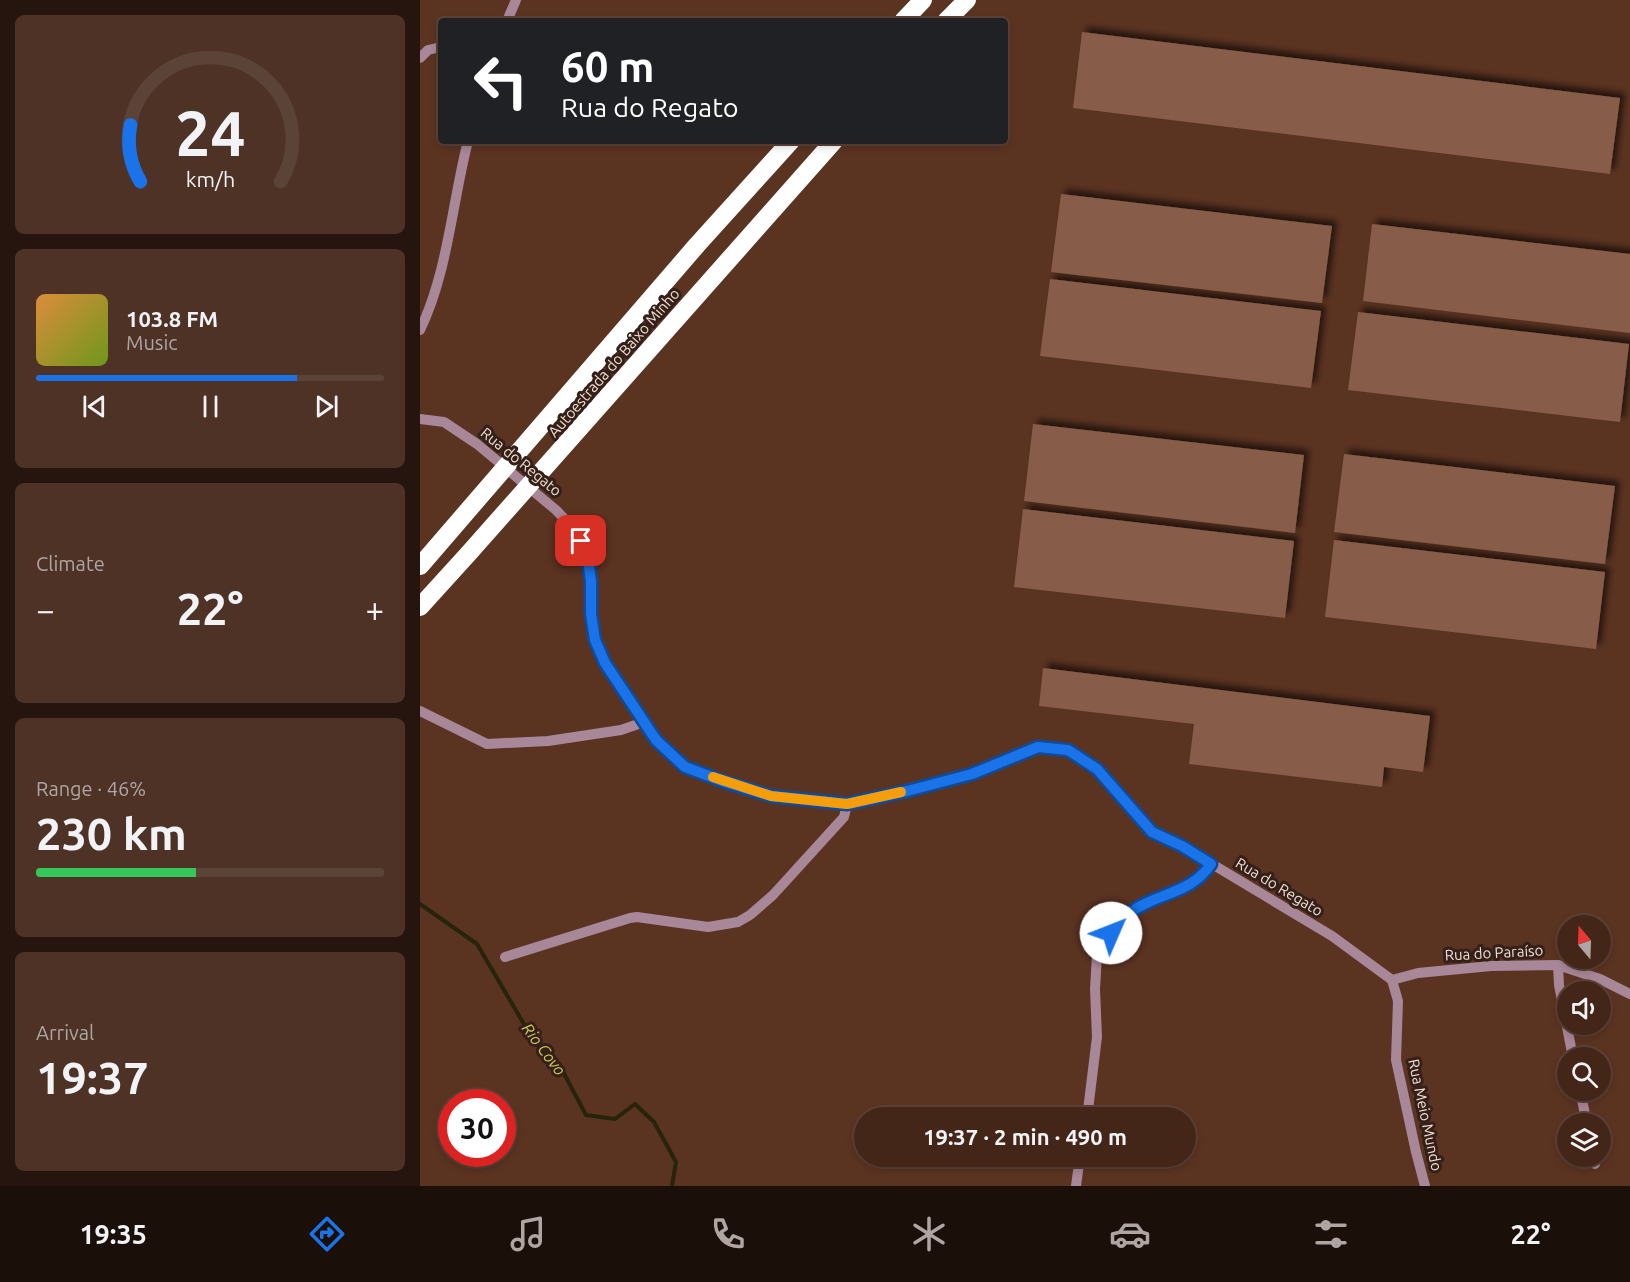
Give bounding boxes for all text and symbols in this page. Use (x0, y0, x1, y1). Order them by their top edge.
icon: left (462, 42, 540, 120)
text: 60 m (561, 43, 655, 90)
text: Rua do Regato (561, 92, 739, 122)
text: 24 (175, 98, 245, 168)
text: km/h (185, 167, 235, 191)
street label: Autoestrada do Baixo Minho (545, 285, 683, 440)
text: 103.8 FM (126, 306, 218, 331)
text: Music (126, 331, 178, 354)
icon: previous (78, 390, 111, 423)
icon: pause (194, 390, 227, 423)
icon: next (310, 390, 343, 423)
street label: Rua do Regato (478, 424, 565, 499)
pin (555, 515, 606, 566)
icon: arrive (564, 524, 597, 557)
text: Climate (36, 552, 105, 575)
text: 22° (177, 583, 243, 634)
text: − (36, 591, 55, 628)
text: + (365, 591, 384, 628)
text: Range · 46% (36, 777, 146, 800)
text: 230 km (36, 808, 187, 859)
street label: Rua do Regato (1233, 854, 1326, 919)
position arrow (1079, 901, 1143, 965)
north arrow (1557, 915, 1611, 969)
map controls (1557, 915, 1611, 1167)
street label: Rua do Paraíso (1444, 941, 1544, 964)
button: sound (1557, 981, 1611, 1035)
water label: Rio Covo (519, 1019, 570, 1079)
text: Arrival (36, 1021, 94, 1044)
button: search (1557, 1047, 1611, 1101)
text: 19:37 (36, 1052, 149, 1103)
street label: Rua Meio Mundo (1405, 1057, 1446, 1172)
speed limit sign: 30 (438, 1089, 516, 1167)
button: layers (1557, 1113, 1611, 1167)
text: 19:37 · 2 min · 490 m (923, 1124, 1127, 1149)
icon: directions (306, 1213, 348, 1255)
icon: music (507, 1213, 549, 1255)
icon: phone (707, 1213, 749, 1255)
icon: climate (908, 1213, 950, 1255)
icon: car (1109, 1213, 1151, 1255)
icon: filters (1310, 1213, 1352, 1255)
text: 19:35 (79, 1219, 147, 1249)
text: 22° (1511, 1219, 1551, 1249)

